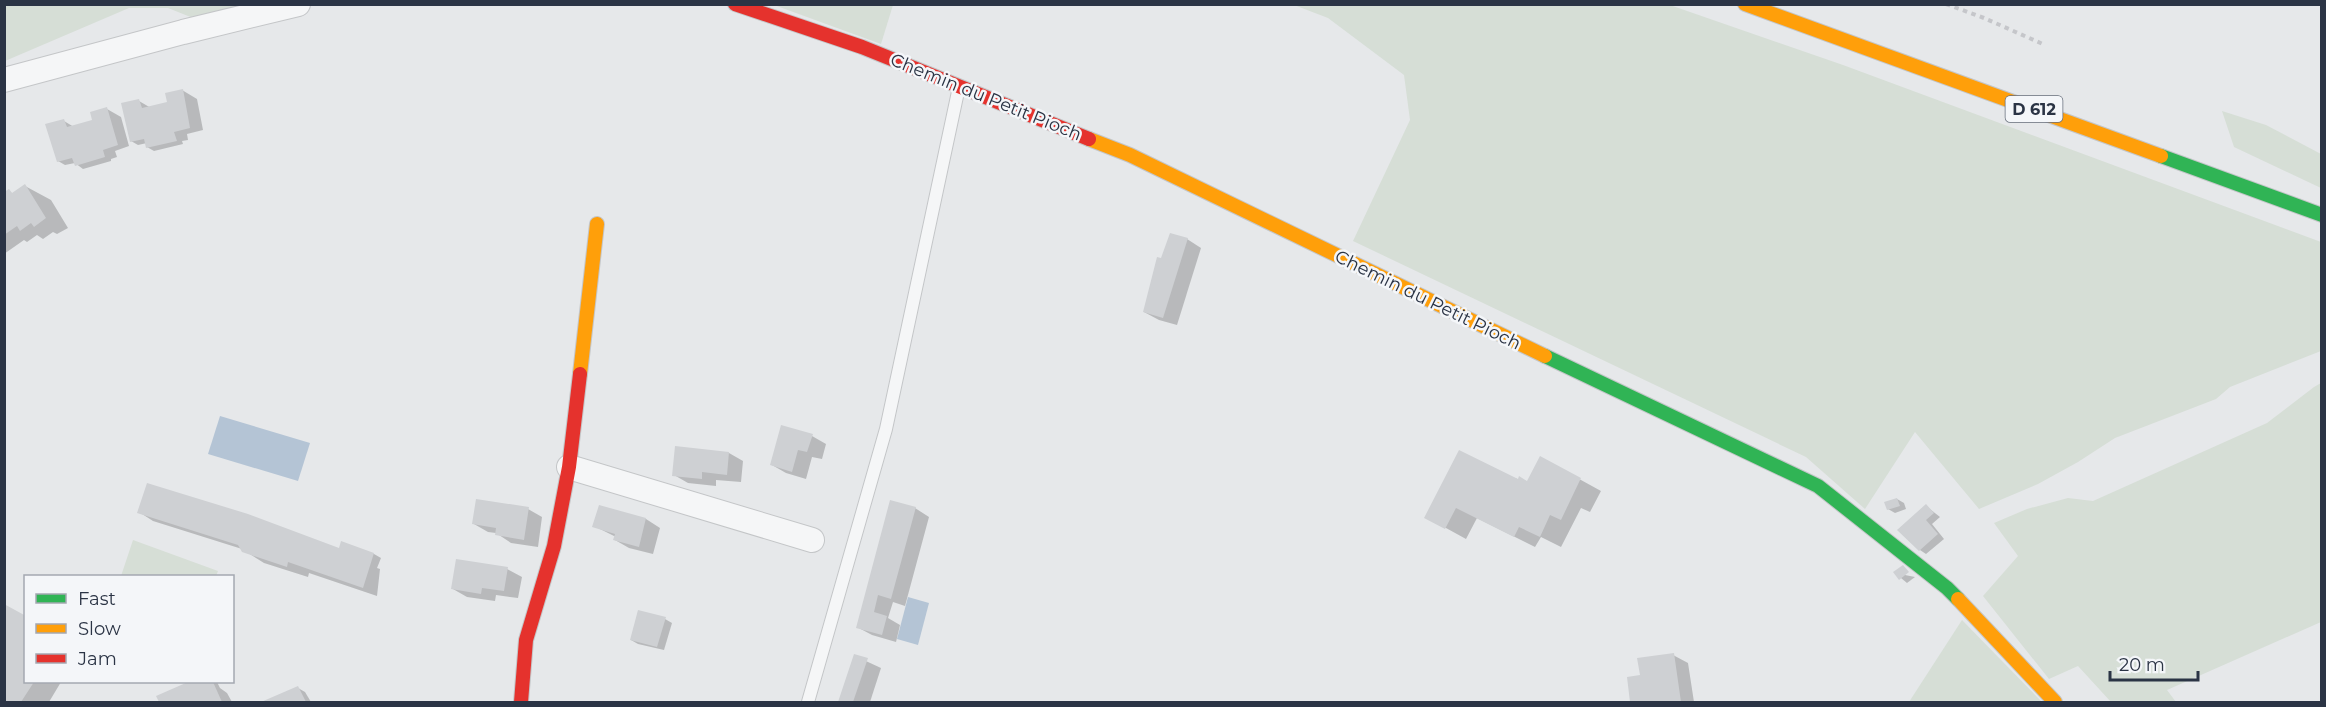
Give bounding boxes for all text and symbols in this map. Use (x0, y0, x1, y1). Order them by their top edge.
street label: Chemin du Petit Pioch (887, 49, 1085, 145)
road number: D 612 (2006, 96, 2062, 122)
street label: Chemin du Petit Pioch (1331, 245, 1525, 355)
legend (24, 575, 234, 683)
text: Fast (78, 588, 116, 610)
text: Slow (78, 618, 121, 640)
scale bar (2110, 644, 2198, 682)
text: Jam (77, 648, 117, 670)
text: 20 m (2119, 654, 2165, 676)

